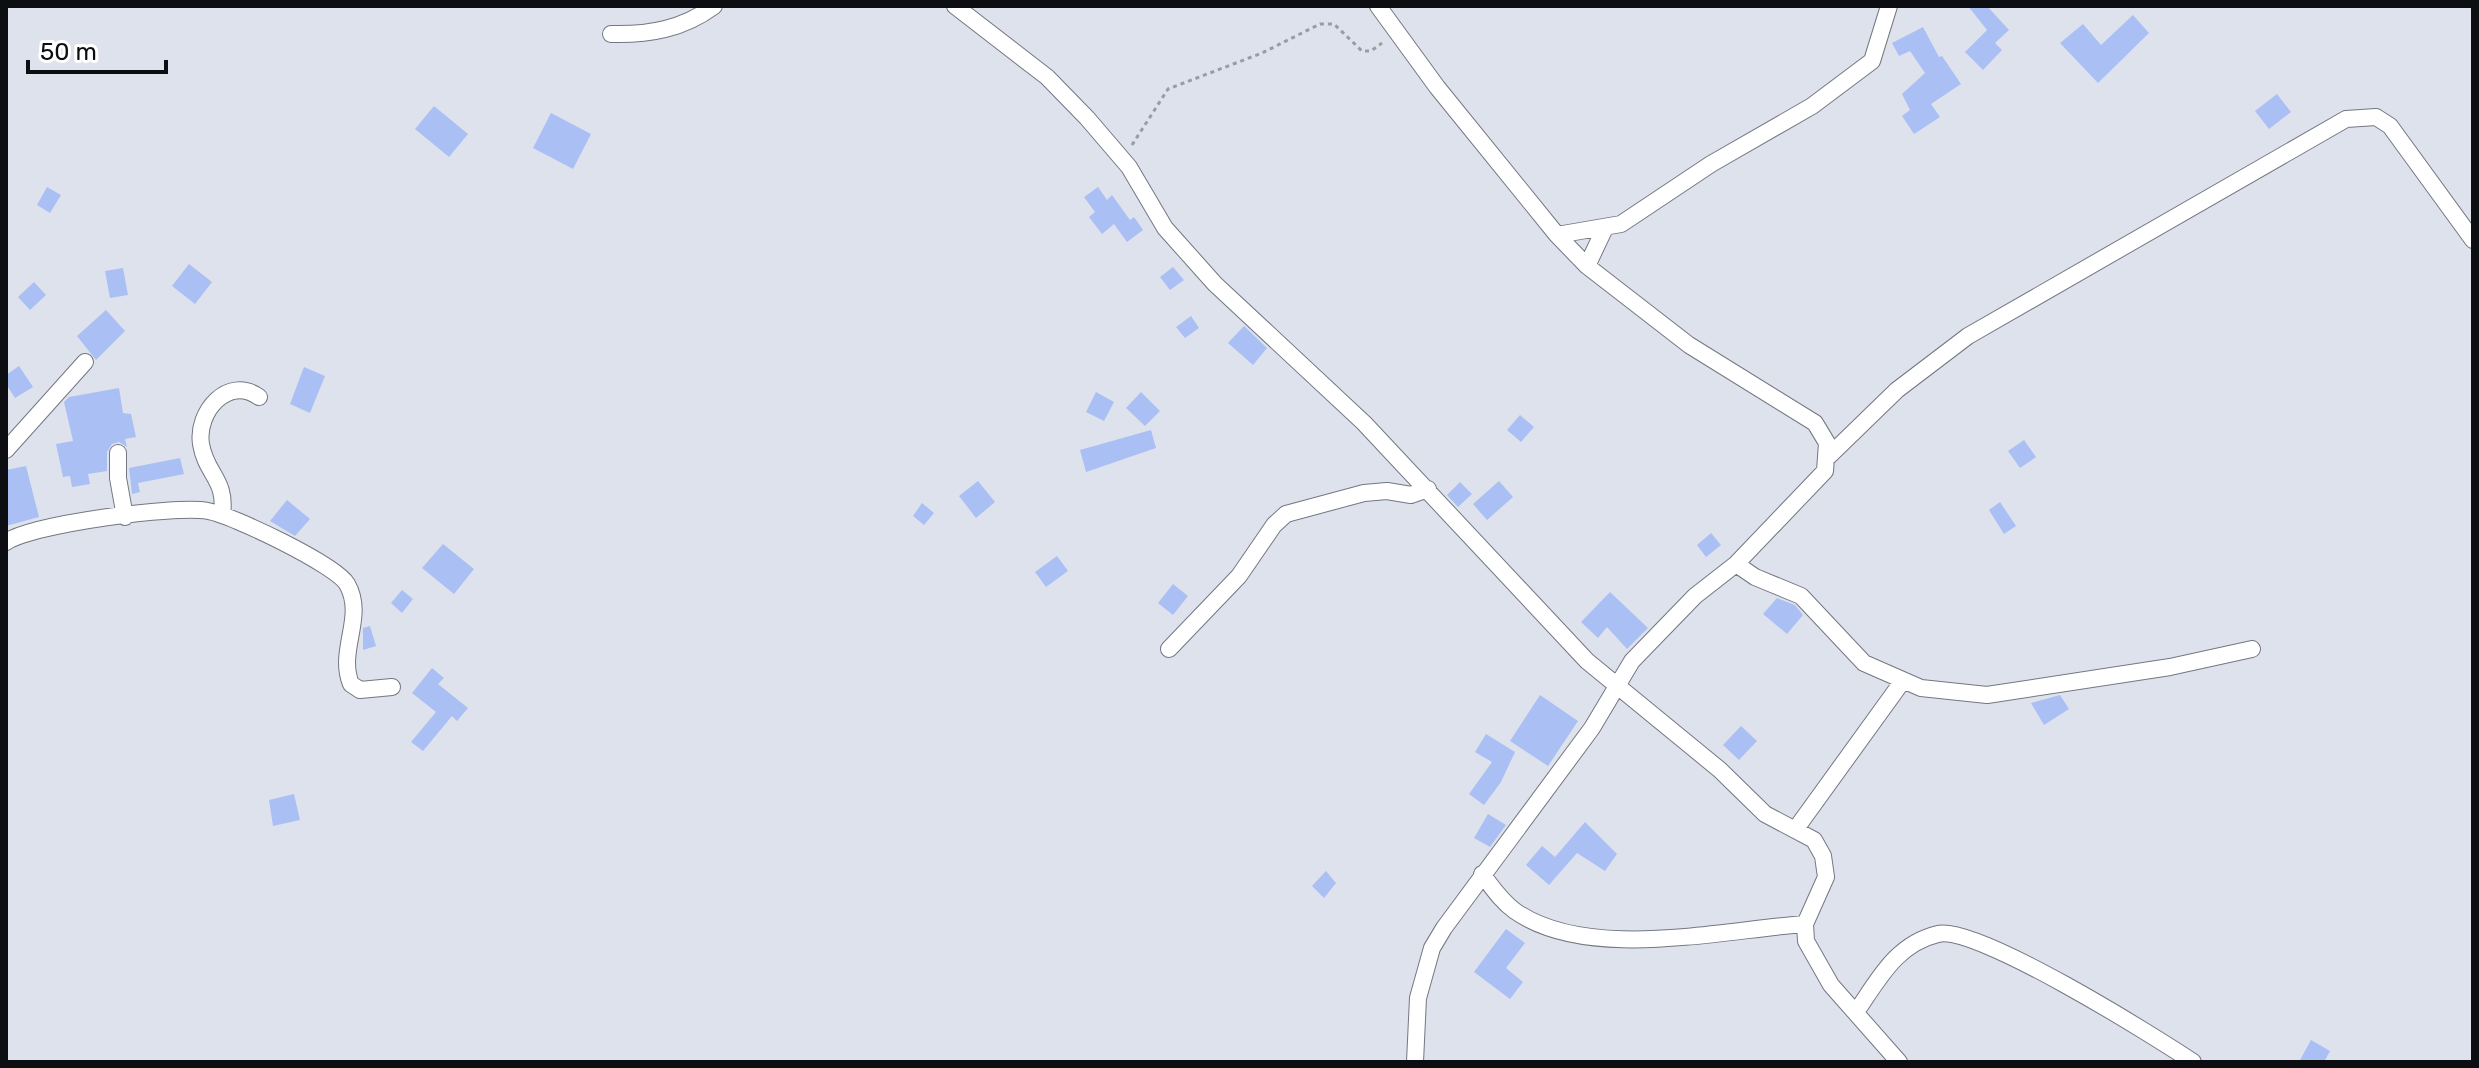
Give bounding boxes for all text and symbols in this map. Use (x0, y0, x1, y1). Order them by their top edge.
scale bar (28, 24, 166, 74)
text: 50 m (40, 38, 97, 66)

